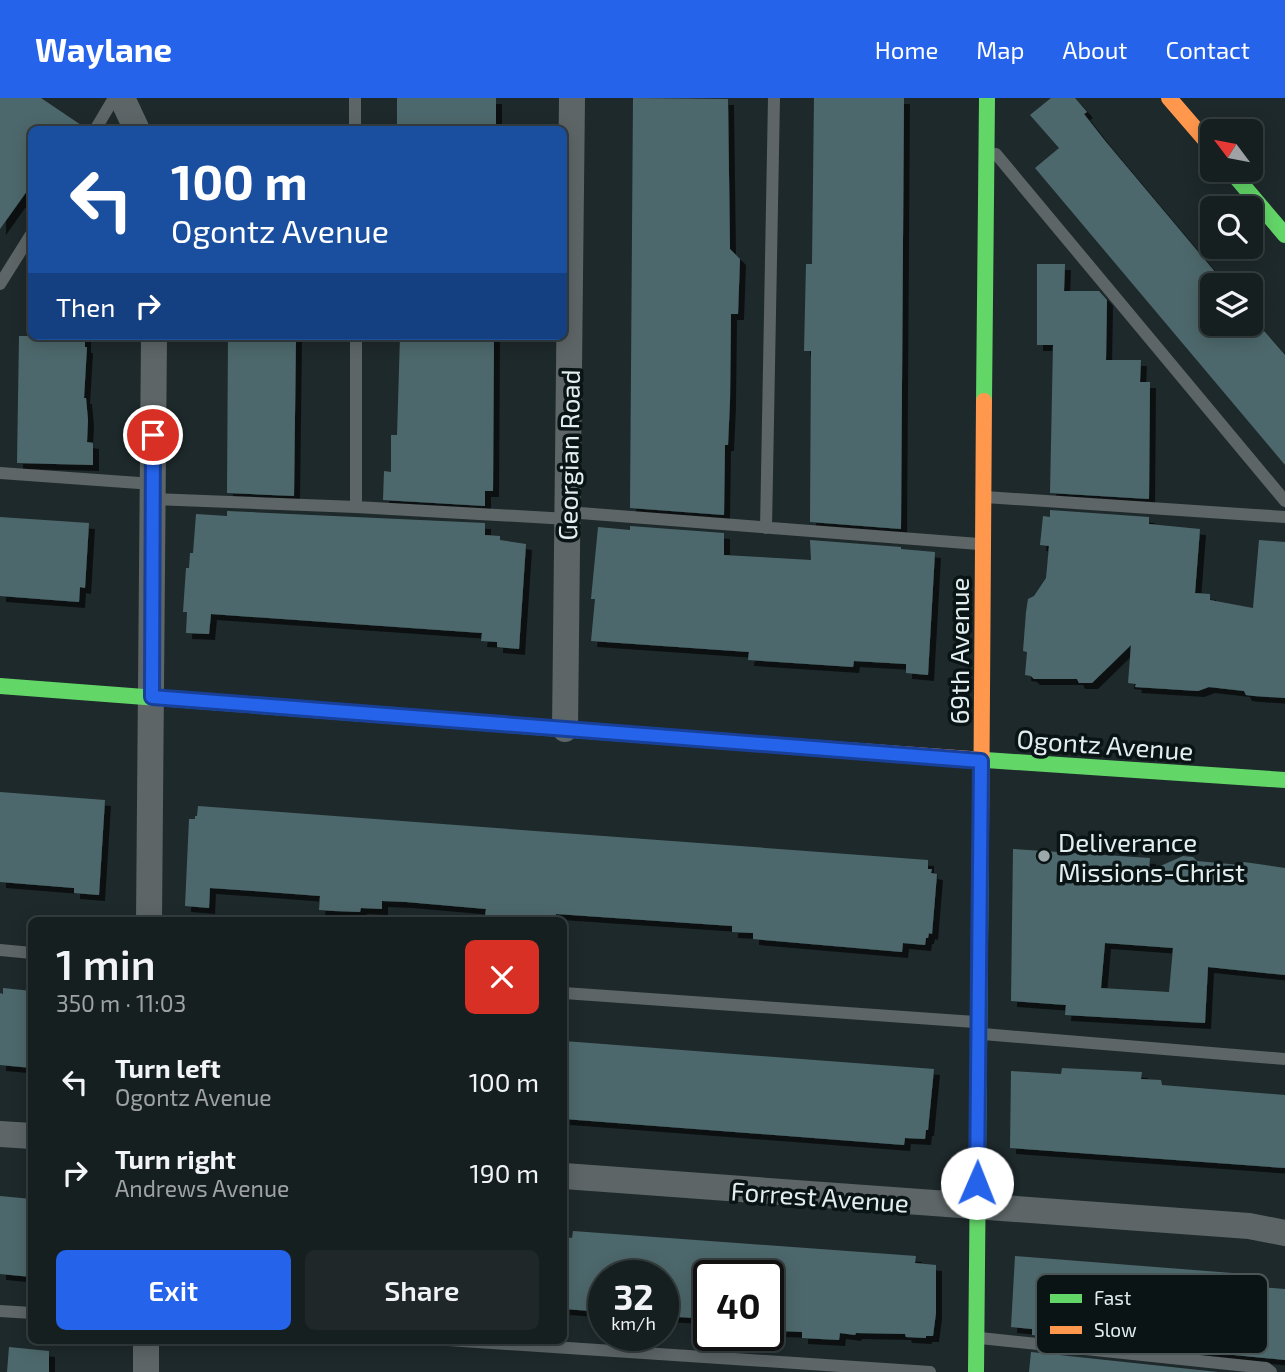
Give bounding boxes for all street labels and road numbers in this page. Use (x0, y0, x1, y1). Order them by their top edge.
street label: Georgian Road (551, 369, 585, 541)
street label: 69th Avenue (943, 577, 974, 725)
street label: Ogontz Avenue (1016, 722, 1194, 766)
street label: Forrest Avenue (730, 1174, 910, 1218)

